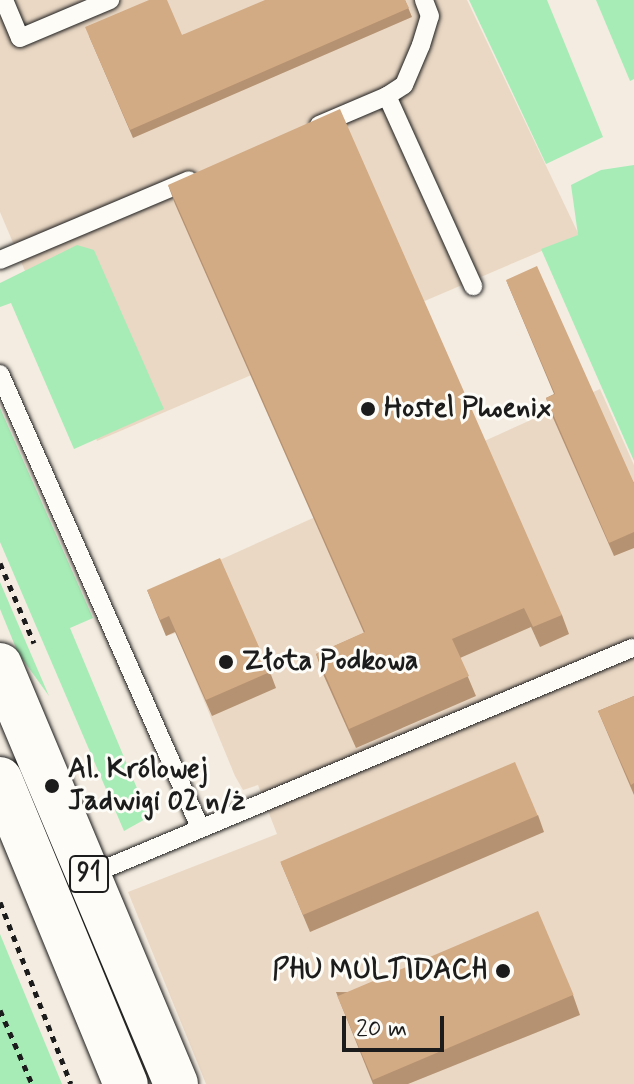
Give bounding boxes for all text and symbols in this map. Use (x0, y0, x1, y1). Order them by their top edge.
place label: Hostel Phoenix (384, 392, 552, 426)
marker: Hostel Phoenix (359, 400, 377, 418)
place label: Złota Podkowa (242, 645, 420, 679)
marker: Złota Podkowa (217, 653, 235, 671)
place label: Al. Królowej Jadwigi 02 n/ż (68, 753, 246, 819)
marker: Al. Królowej Jadwigi 02 n/ż (43, 777, 61, 795)
road number: 91 (69, 852, 109, 896)
place label: PHU MULTIDACH (268, 954, 487, 988)
marker: PHU MULTIDACH (494, 962, 512, 980)
scale bar (346, 1000, 448, 1050)
text: 20 m (356, 1014, 407, 1045)

